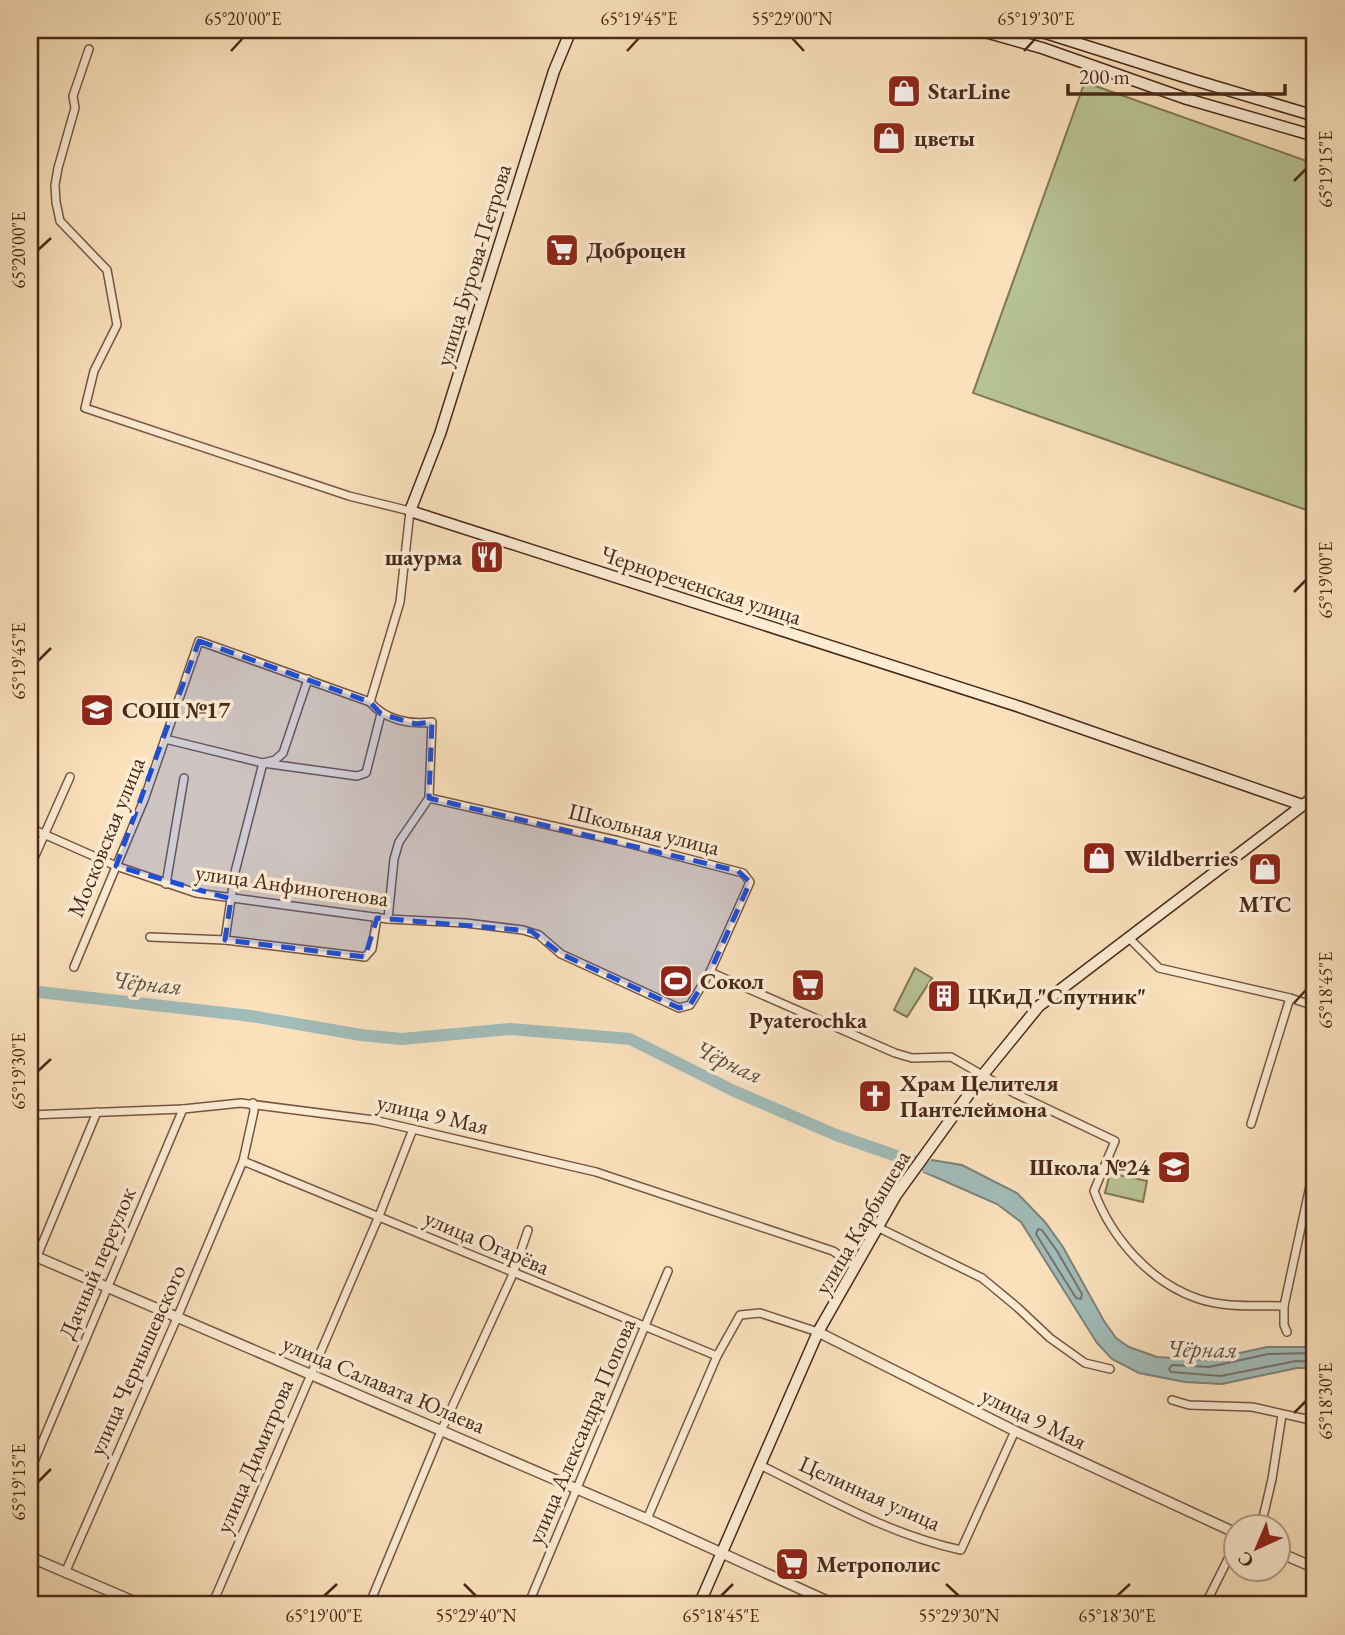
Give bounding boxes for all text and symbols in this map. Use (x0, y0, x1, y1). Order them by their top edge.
text: 65°20'00"E (205, 7, 281, 30)
text: 65°19'45"E (601, 7, 677, 30)
text: 55°29'00"N (752, 7, 833, 30)
text: 65°19'30"E (998, 7, 1074, 30)
scale bar (1068, 52, 1286, 96)
text: 200 m (1079, 63, 1130, 90)
shop icon: StarLine (885, 72, 923, 110)
place label: StarLine (928, 76, 1011, 106)
shop icon: цветы (870, 119, 908, 157)
place label: цветы (914, 123, 976, 153)
text: 65°19'15"E (1314, 131, 1337, 207)
street label: улица Бурова-Петрова (428, 159, 518, 370)
text: 65°20'00"E (7, 212, 30, 288)
supermarket icon: Доброцен (543, 231, 581, 269)
place label: Доброцен (586, 235, 686, 265)
restaurant icon: шаурма (468, 538, 506, 576)
street label: Чернореченская улица (597, 538, 806, 632)
place label: шаурма (385, 542, 463, 572)
text: 65°19'00"E (1314, 542, 1337, 618)
text: 65°19'45"E (7, 623, 30, 699)
school or university icon: СОШ №17 (78, 691, 116, 729)
place label: СОШ №17 (122, 695, 231, 725)
street label: Московская улица (60, 752, 152, 921)
street label: Школьная улица (565, 796, 724, 862)
shop icon: Wildberries (1080, 839, 1118, 877)
place label: Wildberries (1124, 843, 1238, 873)
shop icon: МТС (1246, 850, 1284, 888)
street label: улица Анфиногенова (194, 857, 391, 914)
place label: МТС (1239, 889, 1291, 919)
text: 65°18'45"E (1314, 952, 1337, 1028)
sports icon: Сокол (657, 962, 695, 1000)
water label: Чёрная (110, 963, 184, 1002)
place label: Сокол (700, 966, 764, 996)
supermarket icon: Pyaterochka (789, 966, 827, 1004)
building icon: ЦКиД "Спутник" (925, 977, 963, 1015)
place label: ЦКиД "Спутник" (968, 981, 1146, 1011)
place label: Pyaterochka (749, 1005, 868, 1035)
text: 65°19'30"E (7, 1033, 30, 1109)
water label: Чёрная (691, 1033, 768, 1091)
place label: Храм Целителя Пантелеймона (899, 1068, 1059, 1124)
church icon: Храм Целителя Пантелеймона (856, 1077, 894, 1115)
street label: улица 9 Мая (374, 1087, 492, 1141)
street label: улица Карбышева (807, 1144, 917, 1300)
school or university icon: Школа №24 (1155, 1148, 1193, 1186)
place label: Школа №24 (1029, 1152, 1151, 1182)
street label: Дачный переулок (51, 1182, 143, 1344)
street label: улица Огарёва (420, 1202, 555, 1282)
street label: улица Чернышевского (81, 1260, 193, 1460)
street label: улица Александра Попова (520, 1313, 643, 1549)
street label: улица Салавата Юлаева (278, 1328, 491, 1441)
water label: Чёрная (1166, 1332, 1238, 1365)
text: 65°18'30"E (1314, 1363, 1337, 1439)
street label: улица Димитрова (208, 1374, 300, 1538)
street label: улица 9 Мая (976, 1380, 1092, 1456)
text: 65°19'15"E (7, 1444, 30, 1520)
street label: Целинная улица (795, 1448, 946, 1538)
north arrow (1222, 1512, 1292, 1582)
supermarket icon: Метрополис (773, 1545, 811, 1583)
text: С (1232, 1546, 1259, 1574)
place label: Метрополис (816, 1549, 941, 1579)
text: 65°19'00"E (286, 1604, 362, 1627)
text: 55°29'40"N (436, 1604, 517, 1627)
text: 65°18'45"E (683, 1604, 759, 1627)
text: 55°29'30"N (919, 1604, 1000, 1627)
text: 65°18'30"E (1079, 1604, 1155, 1627)

